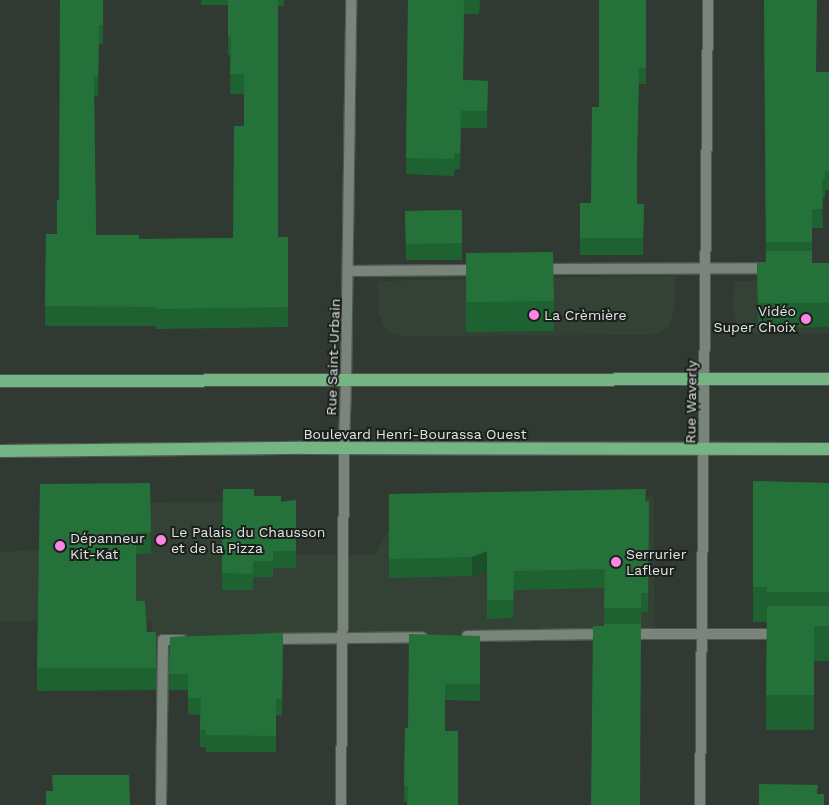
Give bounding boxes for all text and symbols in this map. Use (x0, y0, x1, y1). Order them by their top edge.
street label: Rue Saint-Urbain (323, 298, 343, 416)
place label: Vidéo Super Choix (713, 303, 796, 336)
place label: La Crèmière (544, 307, 627, 323)
marker: La Crèmière (528, 309, 540, 321)
marker: Vidéo Super Choix (800, 313, 812, 325)
street label: Rue Waverly (682, 360, 700, 444)
street label: Boulevard Henri-Bourassa Ouest (303, 426, 527, 442)
place label: Le Palais du Chausson et de la Pizza (171, 524, 325, 556)
place label: Dépanneur Kit-Kat (70, 530, 145, 562)
marker: Le Palais du Chausson et de la Pizza (155, 534, 167, 546)
marker: Dépanneur Kit-Kat (54, 540, 66, 552)
place label: Serrurier Lafleur (626, 546, 686, 578)
marker: Serrurier Lafleur (610, 556, 622, 568)

